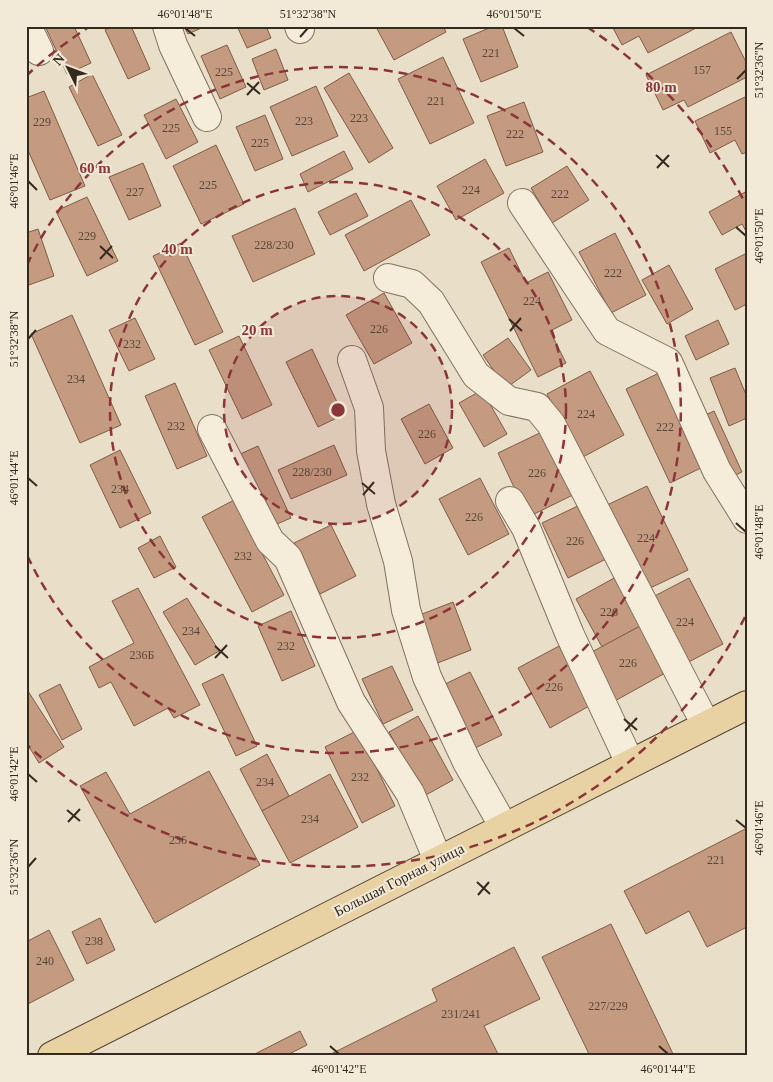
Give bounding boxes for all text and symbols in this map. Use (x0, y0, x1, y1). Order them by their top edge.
text: 46°01'48"E (157, 7, 213, 21)
text: 51°32'38"N (280, 7, 337, 21)
text: 46°01'50"E (486, 7, 542, 21)
text: 51°32'36"N (752, 41, 766, 98)
north arrow (42, 42, 92, 92)
house number: 221 (482, 46, 500, 60)
text: N (50, 51, 68, 68)
house number: 157 (693, 63, 711, 77)
house number: 225 (215, 65, 233, 79)
text: 80 m (645, 79, 677, 95)
house number: 221 (427, 94, 445, 108)
house number: 223 (350, 111, 368, 125)
house number: 223 (295, 114, 313, 128)
house number: 229 (33, 115, 51, 129)
house number: 225 (162, 121, 180, 135)
house number: 155 (714, 124, 732, 138)
house number: 222 (506, 127, 524, 141)
house number: 225 (251, 136, 269, 150)
text: 46°01'46"E (7, 153, 21, 209)
text: 60 m (79, 160, 111, 176)
house number: 225 (199, 178, 217, 192)
house number: 224 (462, 183, 480, 197)
house number: 227 (126, 185, 144, 199)
house number: 222 (551, 187, 569, 201)
text: 46°01'50"E (752, 208, 766, 264)
house number: 229 (78, 229, 96, 243)
house number: 228/230 (254, 238, 294, 252)
text: 40 m (161, 241, 193, 257)
house number: 222 (604, 266, 622, 280)
house number: 224 (523, 294, 541, 308)
text: 51°32'38"N (7, 310, 21, 367)
text: 20 m (241, 322, 273, 338)
house number: 226 (370, 322, 388, 336)
house number: 232 (123, 337, 141, 351)
house number: 234 (67, 372, 85, 386)
centre of rings (329, 401, 347, 419)
house number: 224 (577, 407, 595, 421)
house number: 232 (167, 419, 185, 433)
house number: 222 (656, 420, 674, 434)
house number: 226 (418, 427, 436, 441)
text: 46°01'44"E (7, 450, 21, 506)
house number: 228/230 (292, 465, 332, 479)
house number: 226 (528, 466, 546, 480)
house number: 234 (111, 482, 129, 496)
text: 46°01'48"E (752, 504, 766, 560)
house number: 226 (465, 510, 483, 524)
house number: 224 (637, 531, 655, 545)
house number: 226 (566, 534, 584, 548)
house number: 232 (234, 549, 252, 563)
house number: 226 (600, 605, 618, 619)
house number: 224 (676, 615, 694, 629)
house number: 234 (182, 624, 200, 638)
house number: 232 (277, 639, 295, 653)
house number: 236Б (130, 648, 155, 662)
house number: 226 (619, 656, 637, 670)
house number: 226 (545, 680, 563, 694)
text: 46°01'42"E (7, 746, 21, 802)
house number: 232 (351, 770, 369, 784)
house number: 234 (256, 775, 274, 789)
text: 46°01'46"E (752, 800, 766, 856)
house number: 234 (301, 812, 319, 826)
house number: 236 (169, 833, 187, 847)
text: 51°32'36"N (7, 838, 21, 895)
street label: Большая Горная улица (331, 840, 467, 920)
house number: 221 (707, 853, 725, 867)
house number: 238 (85, 934, 103, 948)
house number: 240 (36, 954, 54, 968)
house number: 227/229 (588, 999, 628, 1013)
house number: 231/241 (441, 1007, 481, 1021)
text: 46°01'42"E (311, 1062, 367, 1076)
text: 46°01'44"E (640, 1062, 696, 1076)

